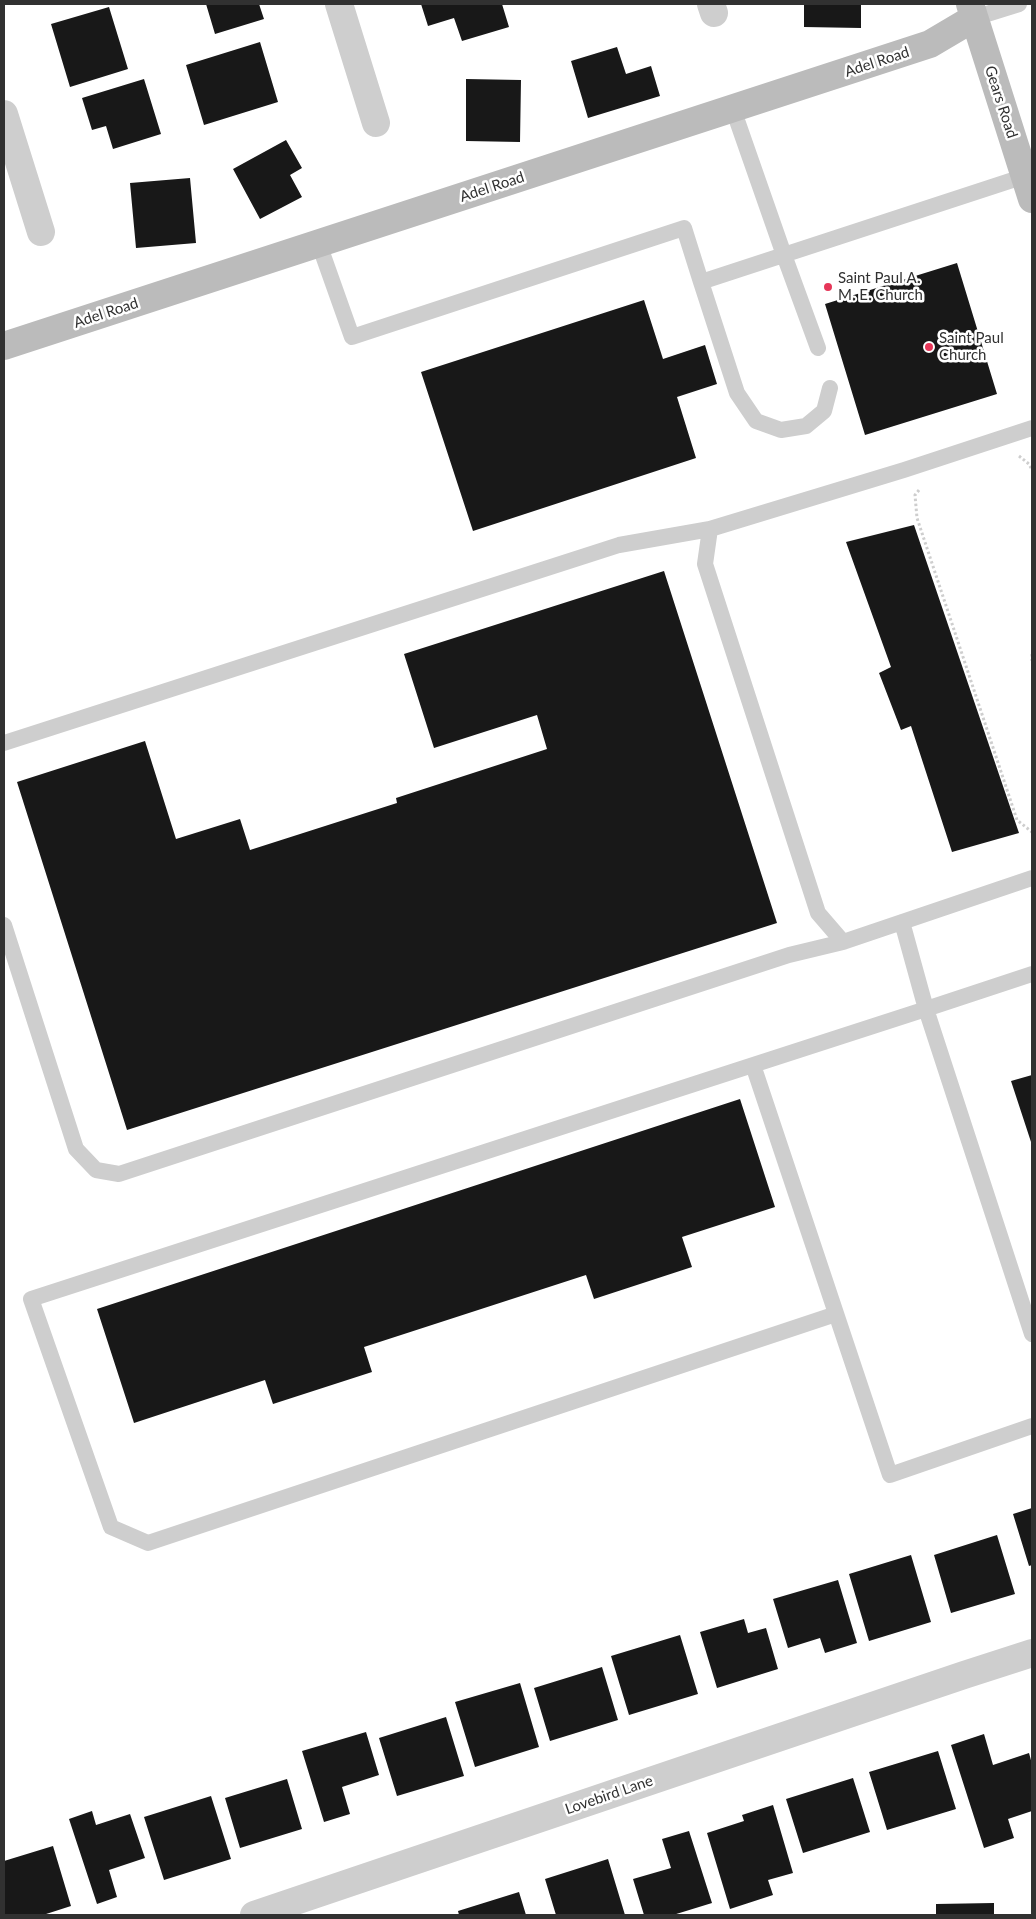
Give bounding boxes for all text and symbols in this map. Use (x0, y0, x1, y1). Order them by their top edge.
street label: Adel Road (842, 43, 912, 81)
street label: Gears Road (981, 63, 1021, 141)
street label: Adel Road (457, 168, 527, 206)
place label: Saint Paul A. M. E. Church (838, 269, 923, 304)
marker: Saint Paul A. M. E. Church (822, 281, 834, 293)
street label: Adel Road (71, 294, 141, 332)
place label: Saint Paul Church (939, 329, 1004, 364)
marker: Saint Paul Church (923, 341, 935, 353)
street label: Lovebird Lane (563, 1772, 655, 1818)

